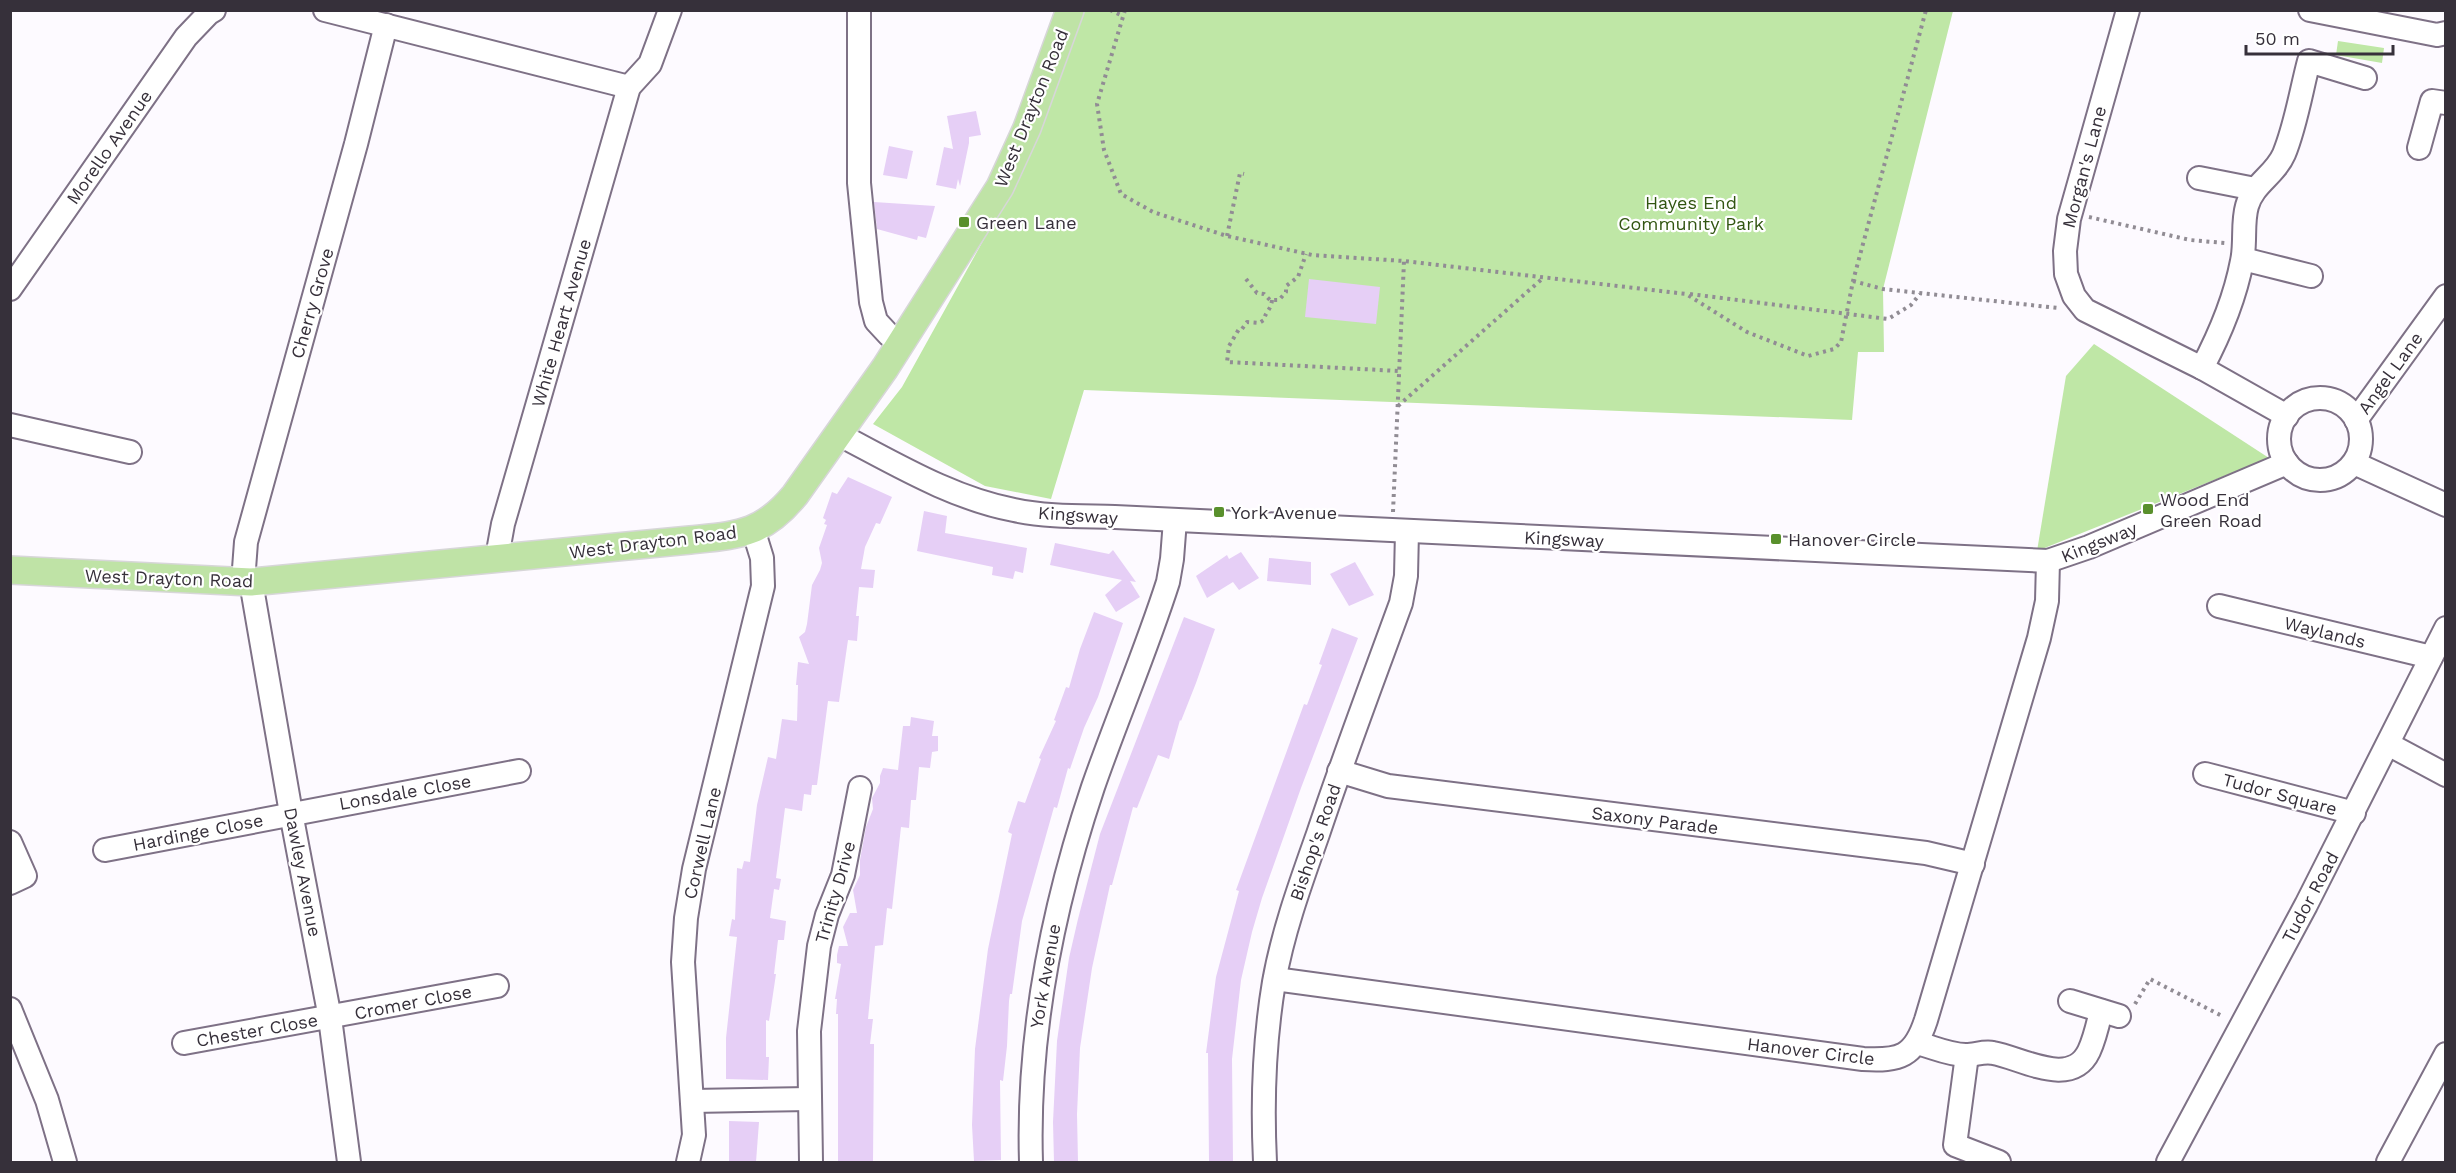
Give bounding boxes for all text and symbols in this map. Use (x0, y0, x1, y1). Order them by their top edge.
scale bar (2246, 18, 2393, 56)
street label: West Drayton Road (990, 26, 1072, 190)
text: 50 m (2255, 28, 2300, 49)
street label: Morello Avenue (62, 86, 156, 208)
street label: Morgan's Lane (2058, 104, 2110, 230)
park label: Hayes End Community Park (1618, 192, 1764, 234)
place label: Green Lane (976, 212, 1077, 233)
marker: Green Lane (957, 215, 971, 229)
street label: White Heart Avenue (527, 236, 595, 410)
street label: Cherry Grove (286, 245, 338, 361)
street label: Angel Lane (2353, 328, 2427, 418)
place label: Wood End Green Road (2160, 489, 2262, 531)
street label: Kingsway (1037, 502, 1119, 528)
place label: York Avenue (1231, 502, 1337, 523)
marker: Wood End Green Road (2141, 502, 2155, 516)
marker: York Avenue (1212, 505, 1226, 519)
street label: Kingsway (2058, 517, 2141, 567)
street label: West Drayton Road (568, 521, 738, 563)
street label: Kingsway (1523, 526, 1605, 552)
place label: Hanover Circle (1788, 529, 1916, 550)
marker: Hanover Circle (1769, 532, 1783, 546)
street label: West Drayton Road (84, 565, 254, 591)
street label: Waylands (2282, 612, 2368, 652)
street label: Tudor Square (2221, 769, 2339, 819)
street label: Lonsdale Close (337, 770, 473, 814)
street label: Bishop's Road (1285, 781, 1345, 903)
street label: Corwell Lane (679, 785, 725, 901)
street label: Saxony Parade (1590, 802, 1720, 838)
street label: Dawley Avenue (280, 806, 326, 938)
street label: Hardinge Close (131, 809, 265, 855)
street label: Trinity Drive (810, 839, 860, 945)
street label: Tudor Road (2277, 848, 2343, 946)
street label: York Avenue (1025, 922, 1065, 1030)
street label: Cromer Close (352, 980, 474, 1024)
street label: Chester Close (195, 1009, 319, 1051)
street label: Hanover Circle (1746, 1033, 1876, 1069)

